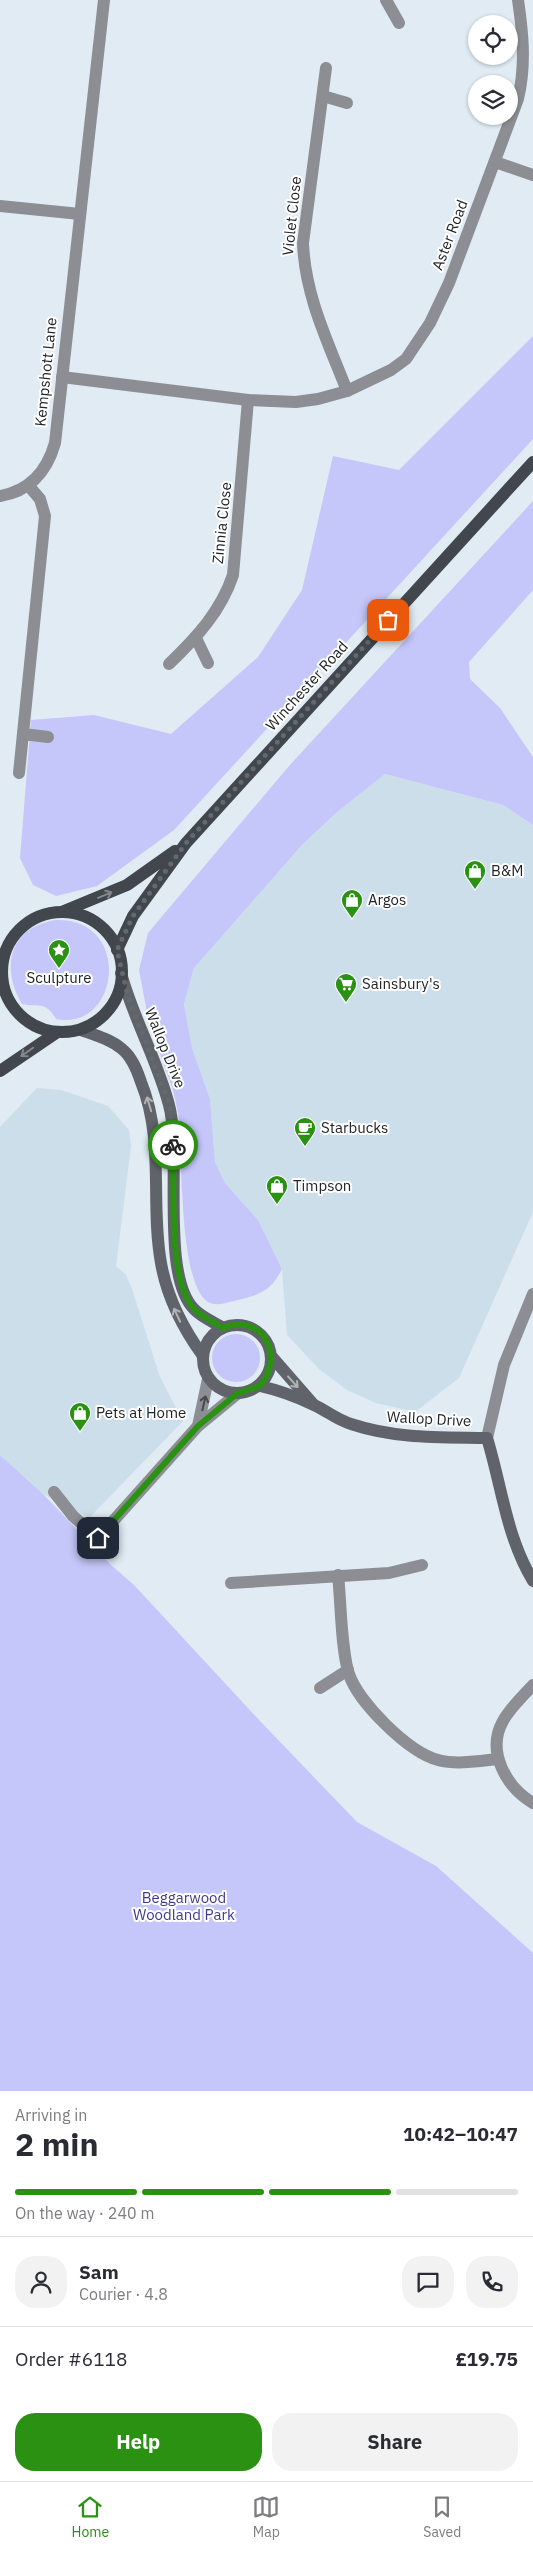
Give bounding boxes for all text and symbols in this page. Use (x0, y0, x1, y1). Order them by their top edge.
map controls (468, 15, 518, 125)
button: locate (468, 15, 518, 65)
button: layers (468, 75, 518, 125)
street label: Violet Close (278, 175, 305, 257)
street label: Aster Road (427, 197, 472, 273)
street label: Kempshott Lane (30, 316, 61, 427)
street label: Zinnia Close (208, 481, 235, 565)
pin (367, 599, 409, 641)
icon: bag (374, 606, 402, 634)
street label: Winchester Road (261, 637, 352, 734)
shop icon: B&M (463, 859, 487, 890)
place label: B&M (491, 861, 523, 880)
shop icon: Argos (340, 888, 364, 919)
one-way arrow (97, 890, 112, 900)
place label: Argos (368, 890, 406, 909)
place icon: Sculpture (47, 938, 71, 969)
place label: Sculpture (27, 968, 91, 987)
supermarket icon: Sainsbury's (334, 972, 358, 1003)
place label: Sainsbury's (362, 974, 440, 993)
street label: Wallop Drive (141, 1005, 190, 1091)
one-way arrow (21, 1047, 35, 1057)
one-way arrow (143, 1096, 153, 1112)
cafe icon: Starbucks (293, 1116, 317, 1147)
place label: Starbucks (321, 1118, 388, 1137)
courier (148, 1120, 198, 1170)
icon: bike (159, 1131, 187, 1159)
shop icon: Timpson (265, 1174, 289, 1205)
place label: Timpson (293, 1176, 351, 1195)
one-way arrow (172, 1308, 181, 1323)
one-way arrow (287, 1375, 299, 1388)
one-way arrow (200, 1395, 209, 1411)
shop icon: Pets at Home (68, 1401, 92, 1432)
place label: Pets at Home (96, 1403, 186, 1422)
street label: Wallop Drive (386, 1407, 472, 1430)
pin (77, 1517, 119, 1559)
icon: home (84, 1524, 112, 1552)
park label: Beggarwood Woodland Park (133, 1888, 235, 1924)
text: Arriving in (15, 2105, 87, 2125)
text: 10:42–10:47 (403, 2122, 518, 2146)
text: 2 min (15, 2123, 99, 2165)
text: On the way · 240 m (15, 2203, 154, 2223)
button: person (15, 2256, 67, 2308)
button: chat (402, 2256, 454, 2308)
button: phone (466, 2256, 518, 2308)
text: Sam (79, 2260, 119, 2284)
text: Courier · 4.8 (79, 2284, 168, 2304)
text: Order #6118 (15, 2347, 127, 2371)
text: £19.75 (455, 2347, 518, 2371)
button: Help (15, 2413, 262, 2471)
button: Share (272, 2413, 518, 2471)
tab: Home (72, 2493, 109, 2541)
tab: Map (252, 2493, 280, 2541)
tab: Saved (423, 2493, 461, 2541)

